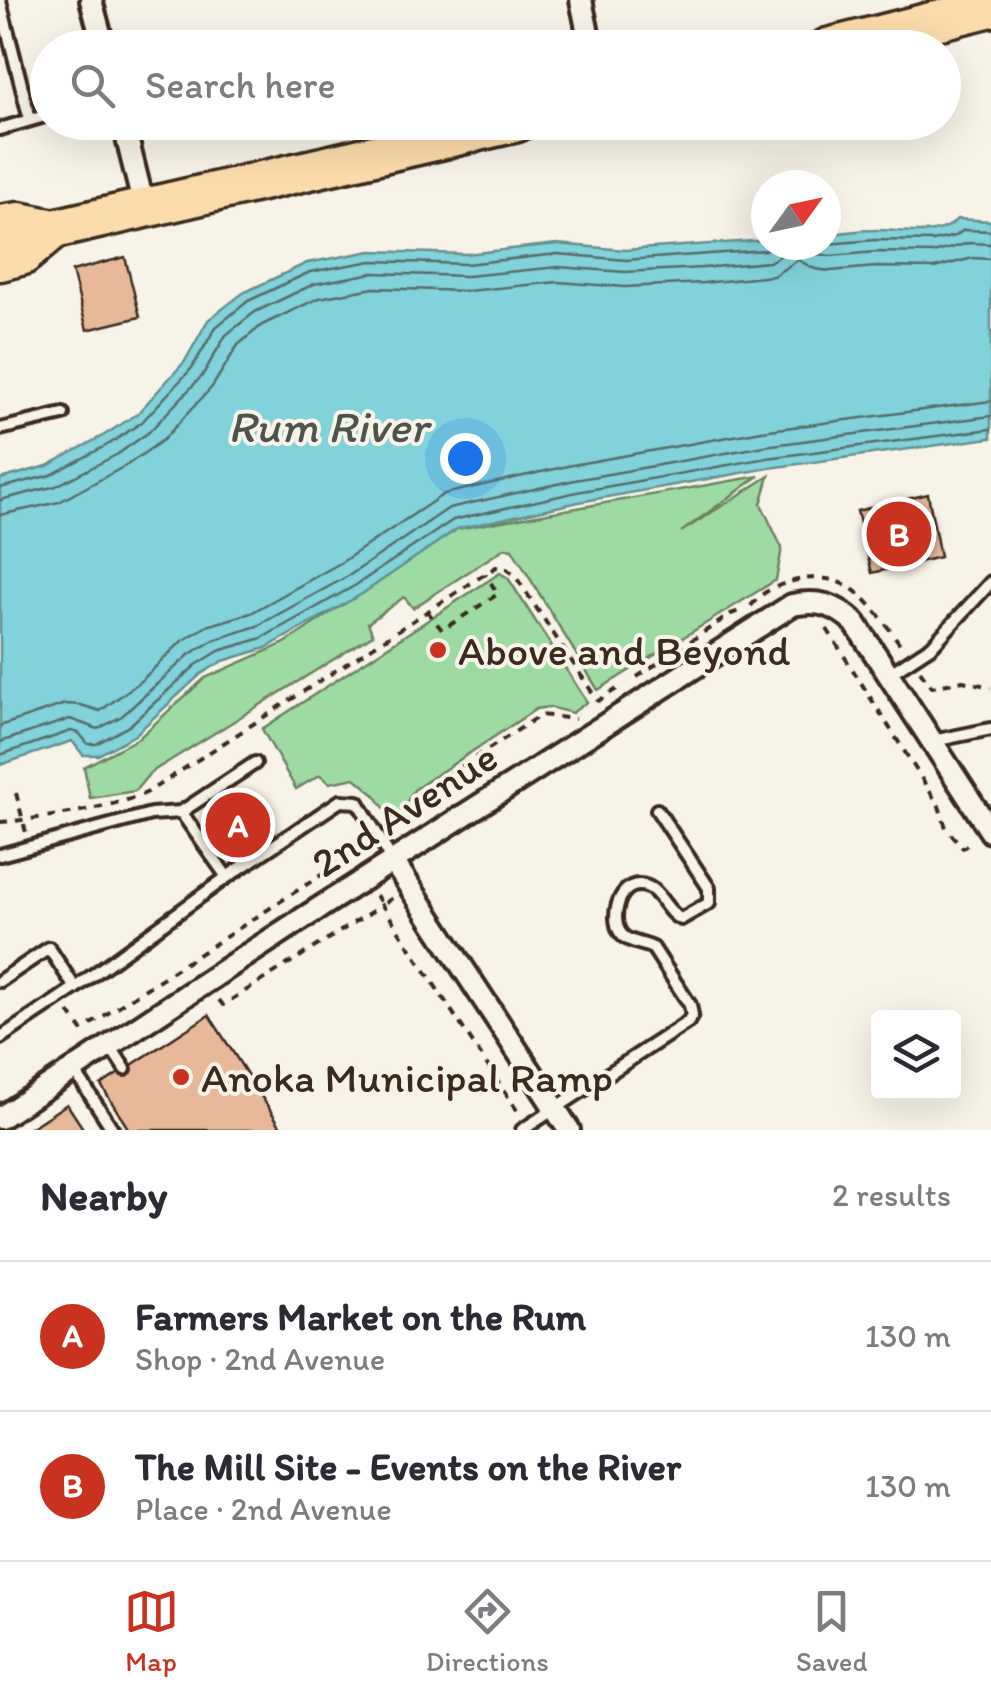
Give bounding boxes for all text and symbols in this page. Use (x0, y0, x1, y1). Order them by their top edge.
search box (30, 30, 961, 140)
icon: search (65, 58, 120, 113)
text: Search here (145, 62, 336, 108)
north arrow (751, 170, 841, 260)
water label: Rum River (228, 399, 433, 453)
your location (440, 433, 491, 484)
pin: B (866, 496, 932, 572)
place label: Above and Beyond (458, 625, 791, 676)
marker: Above and Beyond (427, 639, 449, 661)
street label: 2nd Avenue (302, 731, 507, 888)
pin: A (206, 788, 270, 862)
map controls (871, 1010, 961, 1100)
button: layers (871, 1010, 961, 1100)
place label: Anoka Municipal Ramp (201, 1052, 613, 1103)
marker: Anoka Municipal Ramp (170, 1066, 192, 1088)
text: Nearby (40, 1170, 167, 1221)
text: 2 results (832, 1176, 951, 1214)
text: Farmers Market on the Rum (135, 1294, 586, 1340)
text: A (62, 1317, 83, 1355)
text: 130 m (865, 1317, 951, 1355)
text: Shop · 2nd Avenue (135, 1340, 385, 1378)
text: The Mill Site - Events on the River (135, 1444, 681, 1490)
text: B (62, 1467, 83, 1505)
text: 130 m (865, 1467, 951, 1505)
text: Place · 2nd Avenue (135, 1490, 392, 1528)
tab: Map (124, 1584, 179, 1678)
tab: Directions (426, 1584, 549, 1678)
tab: Saved (796, 1584, 867, 1678)

